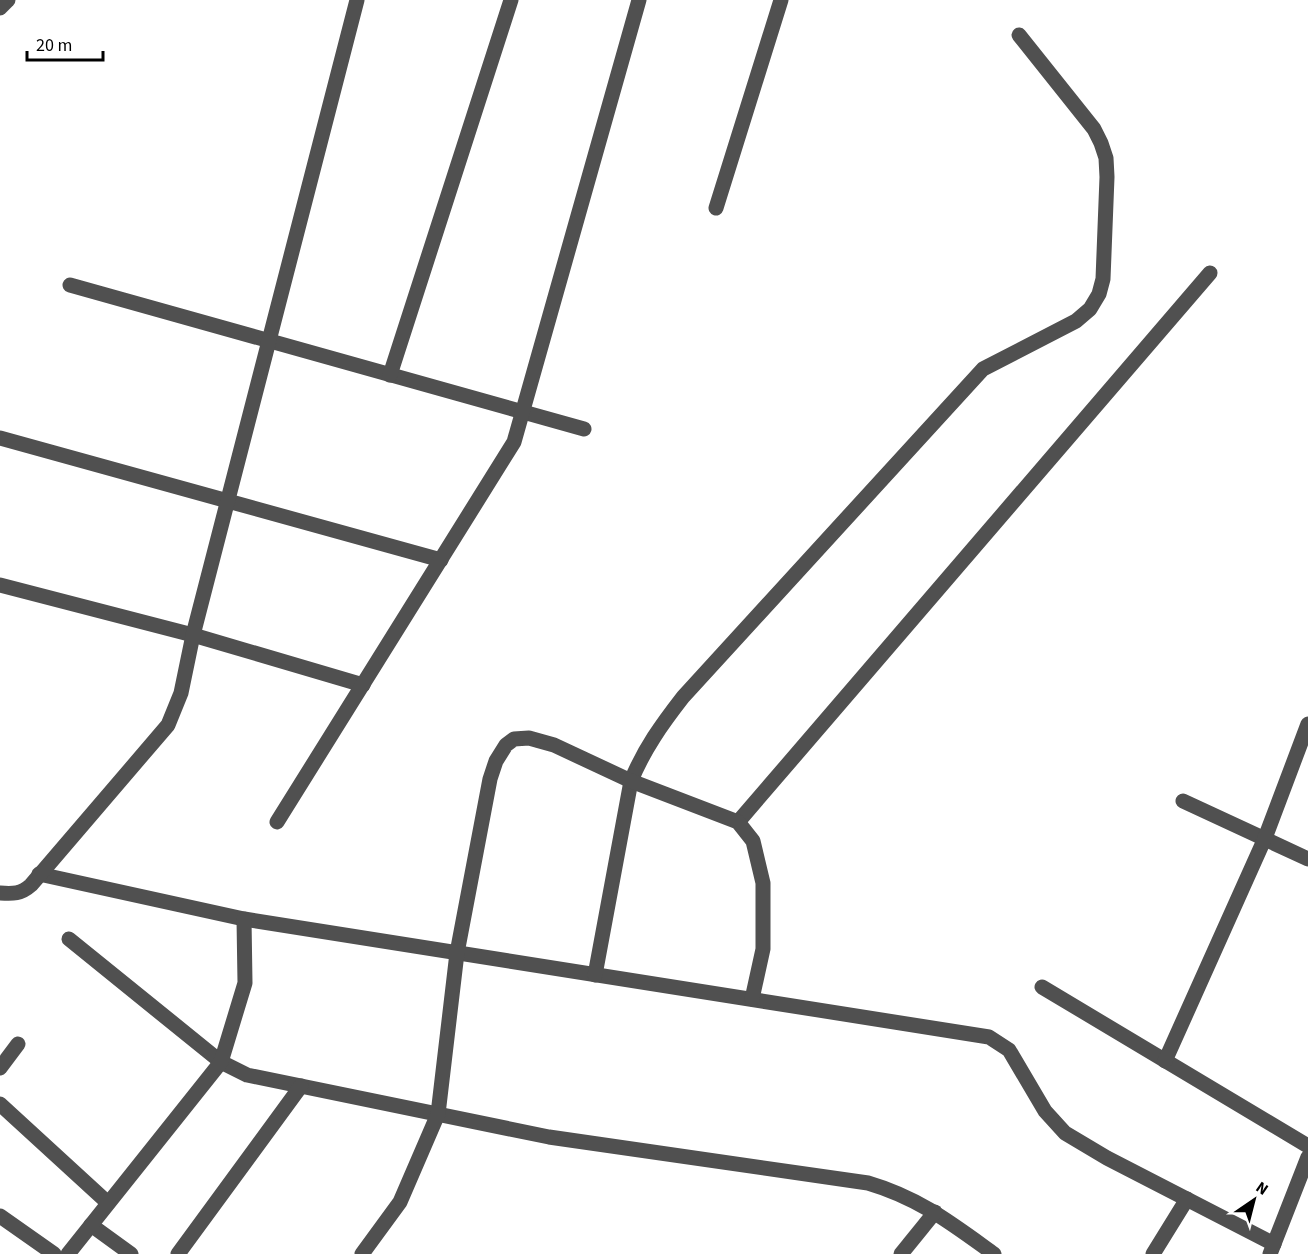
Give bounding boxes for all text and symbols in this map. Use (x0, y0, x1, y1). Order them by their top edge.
scale bar (27, 24, 104, 62)
text: 20 m (36, 33, 72, 58)
north arrow (1224, 1170, 1284, 1230)
text: N (1251, 1176, 1273, 1201)

